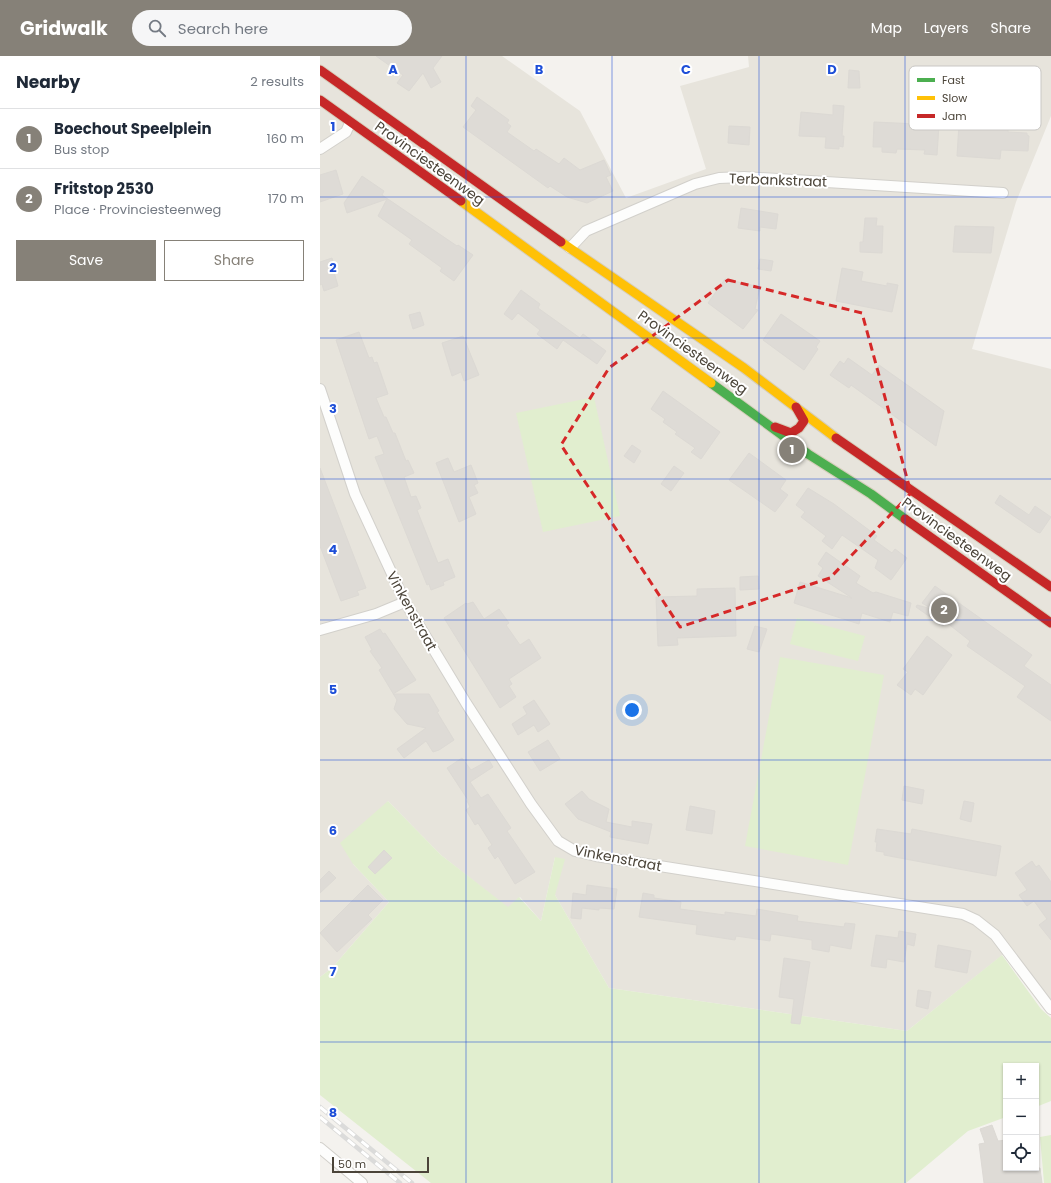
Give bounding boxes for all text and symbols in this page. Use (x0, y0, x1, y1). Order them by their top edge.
search box (132, 10, 412, 46)
text: Gridwalk (20, 15, 108, 42)
icon: search (146, 17, 168, 39)
text: Search here (178, 18, 268, 39)
text: Map (871, 18, 902, 38)
text: Layers (924, 18, 968, 38)
text: Share (990, 18, 1031, 38)
text: A (388, 60, 398, 79)
text: B (535, 60, 544, 79)
text: C (681, 60, 691, 79)
text: D (827, 60, 837, 79)
legend (909, 66, 1041, 130)
text: Nearby (16, 70, 80, 94)
text: 2 results (250, 72, 304, 91)
text: Fast (942, 72, 965, 88)
text: Slow (942, 90, 967, 106)
text: Jam (942, 108, 967, 124)
street label: Provinciesteenweg (371, 116, 489, 210)
text: 1 (331, 117, 335, 136)
text: Boechout Speelplein (54, 118, 212, 139)
text: 1 (27, 129, 31, 148)
text: 160 m (267, 129, 304, 148)
text: Bus stop (54, 140, 109, 159)
street label: Terbankstraat (729, 168, 827, 192)
text: Fritstop 2530 (54, 178, 154, 199)
text: 2 (25, 189, 33, 208)
text: 170 m (268, 189, 304, 208)
text: Place · Provinciesteenweg (54, 200, 221, 219)
button: Save (16, 240, 156, 281)
button: Share (164, 240, 304, 281)
text: 2 (329, 258, 337, 277)
street label: Provinciesteenweg (634, 305, 752, 399)
text: 3 (329, 399, 337, 418)
pin: 1 (779, 435, 805, 465)
street label: Provinciesteenweg (898, 492, 1016, 586)
text: 4 (329, 540, 338, 559)
street label: Vinkenstraat (382, 568, 442, 654)
pin: 2 (931, 595, 957, 625)
text: 5 (329, 680, 337, 699)
your location (622, 700, 642, 720)
text: 6 (329, 821, 337, 840)
street label: Vinkenstraat (573, 840, 663, 876)
text: 7 (330, 962, 337, 981)
map controls (1003, 1063, 1039, 1171)
button: + (1003, 1063, 1039, 1099)
button: − (1003, 1099, 1039, 1135)
text: 8 (329, 1103, 337, 1122)
button: locate (1003, 1135, 1039, 1171)
scale bar (332, 1155, 429, 1174)
text: 50 m (338, 1156, 366, 1172)

